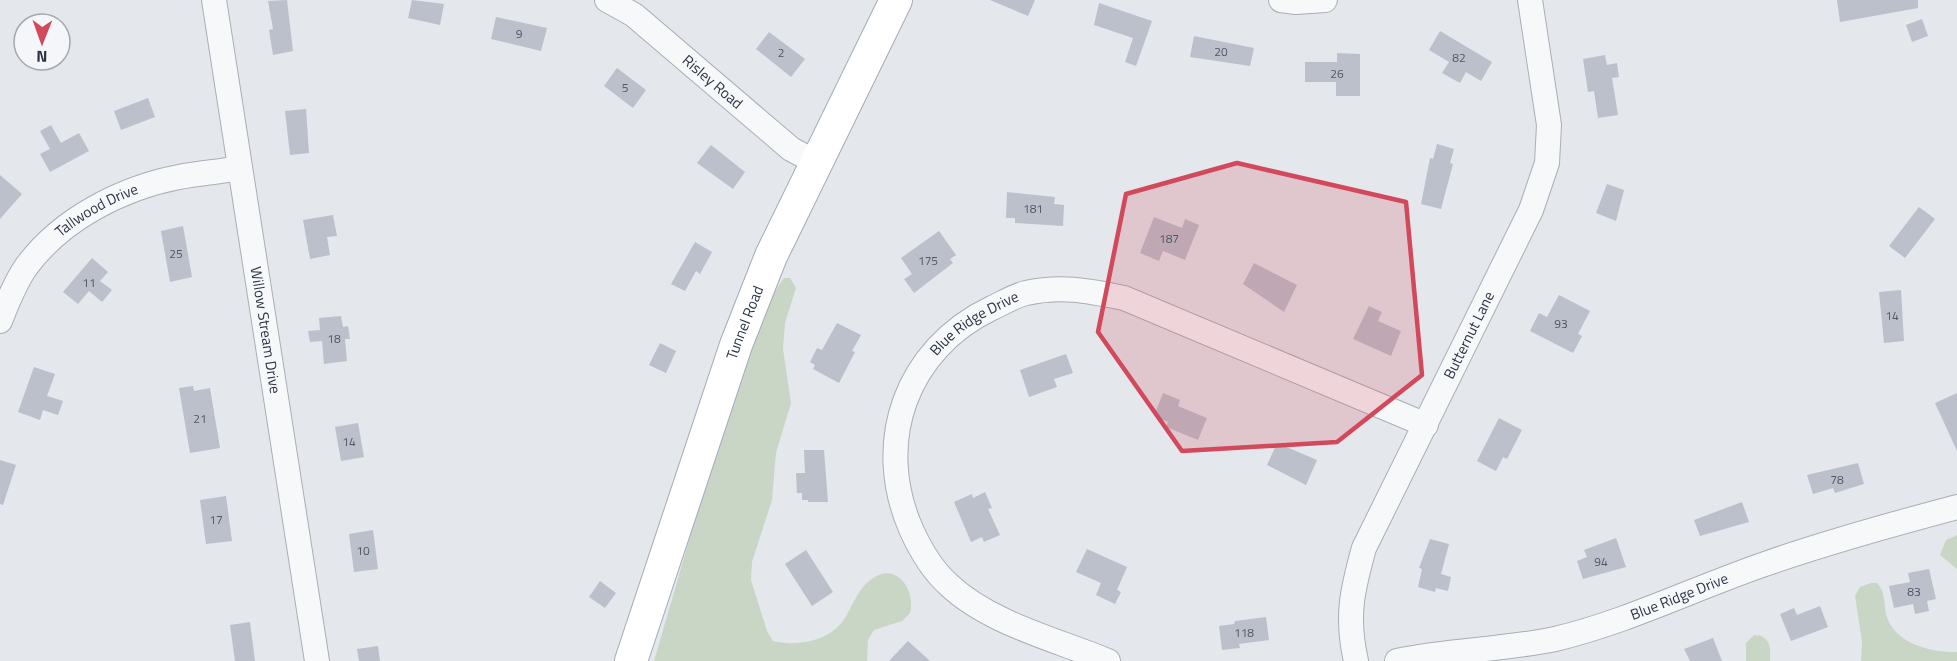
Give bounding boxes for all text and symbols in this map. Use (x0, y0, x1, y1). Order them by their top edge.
north arrow (12, 12, 72, 72)
house number: 9 (516, 24, 523, 43)
house number: 20 (1214, 42, 1228, 61)
house number: 2 (778, 43, 784, 62)
text: N (36, 45, 47, 69)
house number: 82 (1452, 48, 1466, 67)
street label: Risley Road (677, 49, 748, 114)
house number: 26 (1330, 64, 1344, 83)
house number: 5 (622, 78, 629, 97)
street label: Tallwood Drive (50, 177, 141, 242)
house number: 181 (1023, 199, 1043, 218)
house number: 187 (1159, 229, 1179, 248)
house number: 25 (169, 244, 183, 263)
house number: 175 (918, 251, 938, 270)
street label: Willow Stream Drive (245, 265, 287, 395)
house number: 11 (82, 273, 96, 292)
street label: Tunnel Road (720, 282, 769, 362)
street label: Blue Ridge Drive (924, 285, 1022, 360)
street label: Butternut Lane (1437, 287, 1500, 383)
house number: 14 (1885, 306, 1899, 325)
house number: 93 (1554, 314, 1568, 333)
house number: 18 (327, 329, 341, 348)
house number: 21 (193, 409, 207, 428)
house number: 14 (342, 432, 356, 451)
house number: 78 (1830, 470, 1844, 489)
house number: 17 (209, 510, 223, 529)
house number: 10 (356, 541, 370, 560)
house number: 94 (1594, 552, 1608, 571)
street label: Blue Ridge Drive (1627, 567, 1731, 626)
house number: 83 (1907, 582, 1921, 601)
house number: 118 (1234, 623, 1254, 642)

